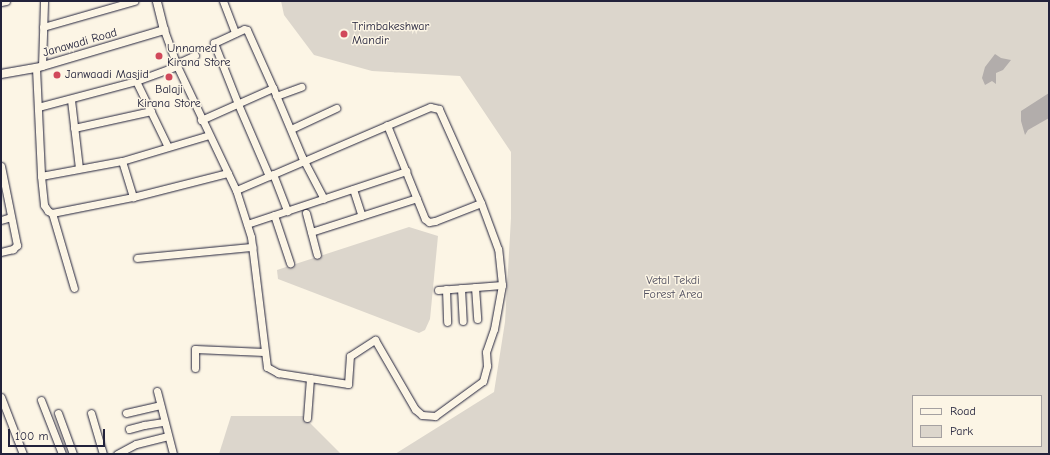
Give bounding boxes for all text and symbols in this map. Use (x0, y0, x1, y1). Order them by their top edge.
place label: Trimbakeshwar Mandir (352, 20, 429, 48)
street label: Janawadi Road (41, 26, 119, 60)
marker: Trimbakeshwar Mandir (339, 29, 349, 39)
place label: Unnamed Kirana Store (167, 42, 231, 70)
marker: Unnamed Kirana Store (154, 51, 164, 61)
place label: Janwaadi Masjid (65, 68, 149, 82)
marker: Janwaadi Masjid (52, 70, 62, 80)
marker: Balaji Kirana Store (164, 72, 174, 82)
place label: Balaji Kirana Store (137, 83, 201, 111)
park label: Vetal Tekdi Forest Area (643, 274, 703, 302)
legend (912, 395, 1042, 447)
text: Road (950, 404, 976, 418)
scale bar (10, 421, 107, 447)
text: Park (950, 424, 973, 438)
text: 100 m (15, 429, 48, 443)

